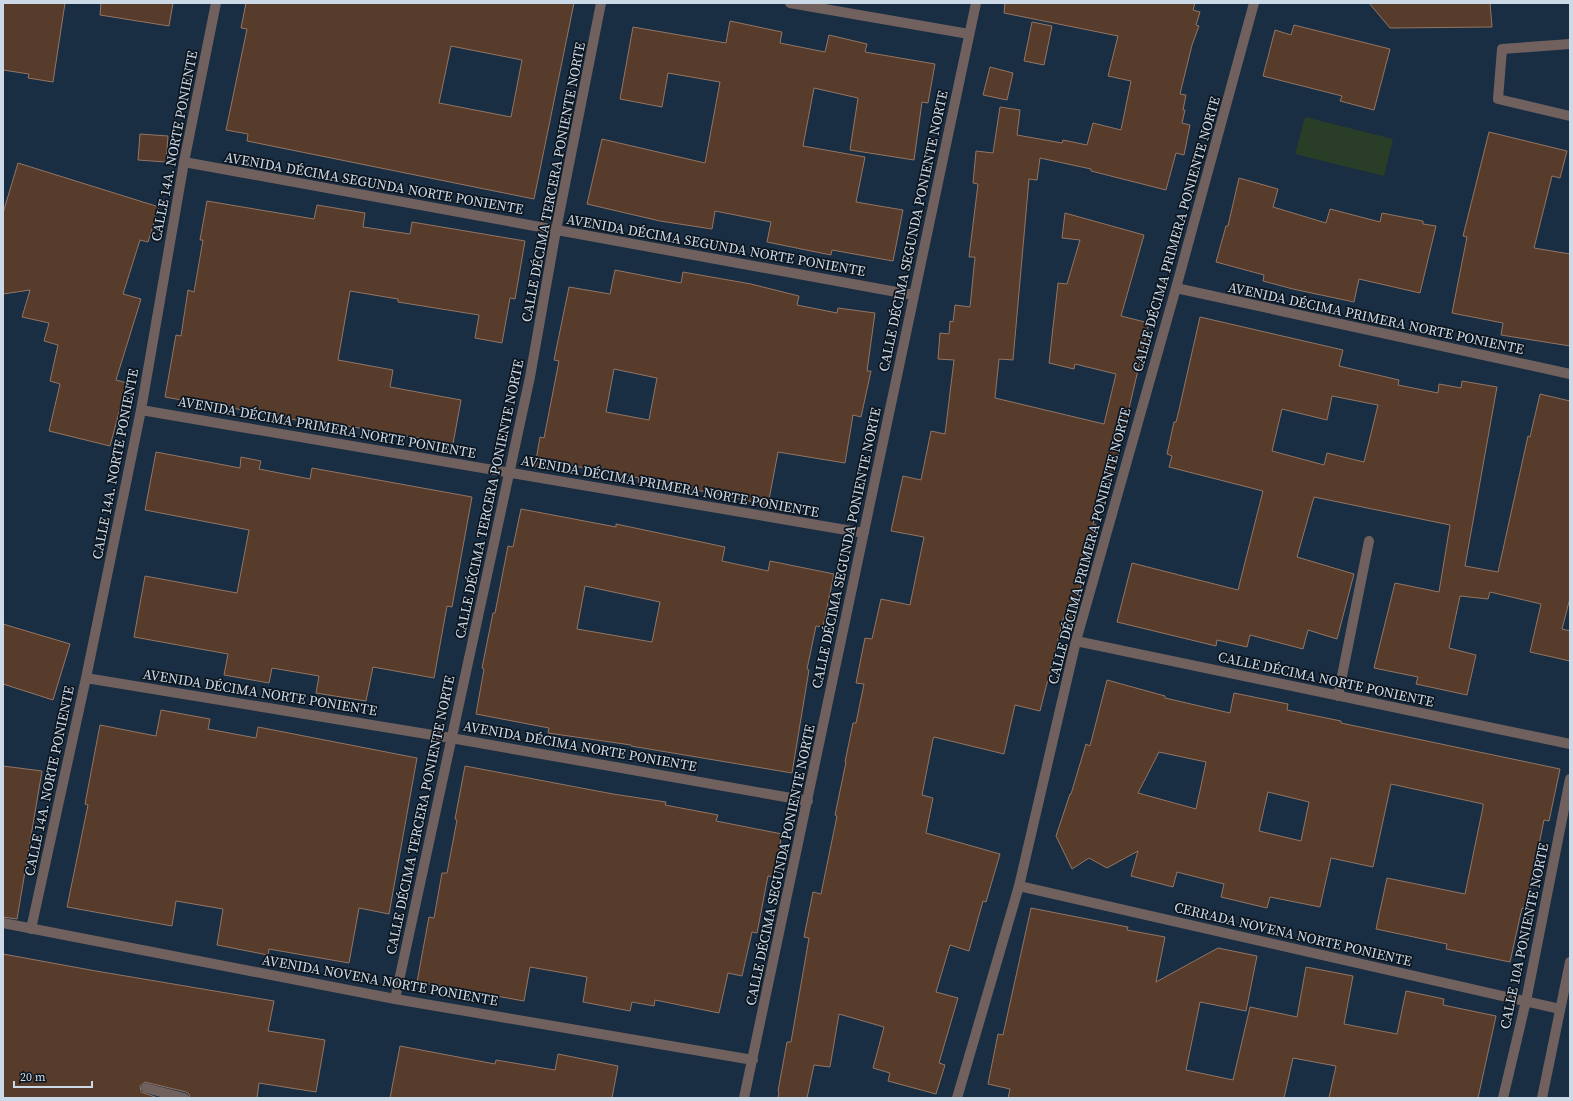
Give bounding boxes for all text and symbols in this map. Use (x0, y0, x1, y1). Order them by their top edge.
street label: CALLE DÉCIMA TERCERA PONIENTE NORTE (516, 40, 590, 324)
street label: CALLE 14A. NORTE PONIENTE (146, 49, 202, 243)
street label: CALLE DÉCIMA SEGUNDA PONIENTE NORTE (873, 89, 953, 373)
street label: CALLE DÉCIMA PRIMERA PONIENTE NORTE (1127, 94, 1225, 374)
street label: AVENIDA DÉCIMA SEGUNDA NORTE PONIENTE (223, 147, 525, 219)
street label: AVENIDA DÉCIMA SEGUNDA NORTE PONIENTE (565, 209, 867, 281)
street label: AVENIDA DÉCIMA PRIMERA NORTE PONIENTE (1226, 277, 1526, 359)
street label: CALLE DÉCIMA TERCERA PONIENTE NORTE (450, 358, 528, 640)
street label: CALLE 14A. NORTE PONIENTE (87, 367, 143, 561)
street label: AVENIDA DÉCIMA PRIMERA NORTE PONIENTE (176, 391, 478, 463)
street label: CALLE DÉCIMA PRIMERA PONIENTE NORTE (1042, 405, 1136, 687)
street label: CALLE DÉCIMA SEGUNDA PONIENTE NORTE (806, 406, 886, 690)
street label: AVENIDA DÉCIMA PRIMERA NORTE PONIENTE (519, 450, 821, 522)
street label: CALLE DÉCIMA NORTE PONIENTE (1216, 646, 1436, 712)
street label: AVENIDA DÉCIMA NORTE PONIENTE (141, 664, 379, 720)
street label: CALLE DÉCIMA TERCERA PONIENTE NORTE (381, 674, 459, 956)
street label: CALLE 14A. NORTE PONIENTE (19, 684, 79, 878)
street label: AVENIDA DÉCIMA NORTE PONIENTE (462, 716, 698, 776)
street label: CALLE DÉCIMA SEGUNDA PONIENTE NORTE (740, 723, 820, 1007)
street label: CALLE 10A PONIENTE NORTE (1495, 841, 1553, 1031)
street label: CERRADA NOVENA NORTE PONIENTE (1172, 897, 1414, 971)
street label: AVENIDA NOVENA NORTE PONIENTE (260, 949, 500, 1011)
scale bar (14, 1063, 92, 1089)
text: 20 m (20, 1069, 46, 1085)

